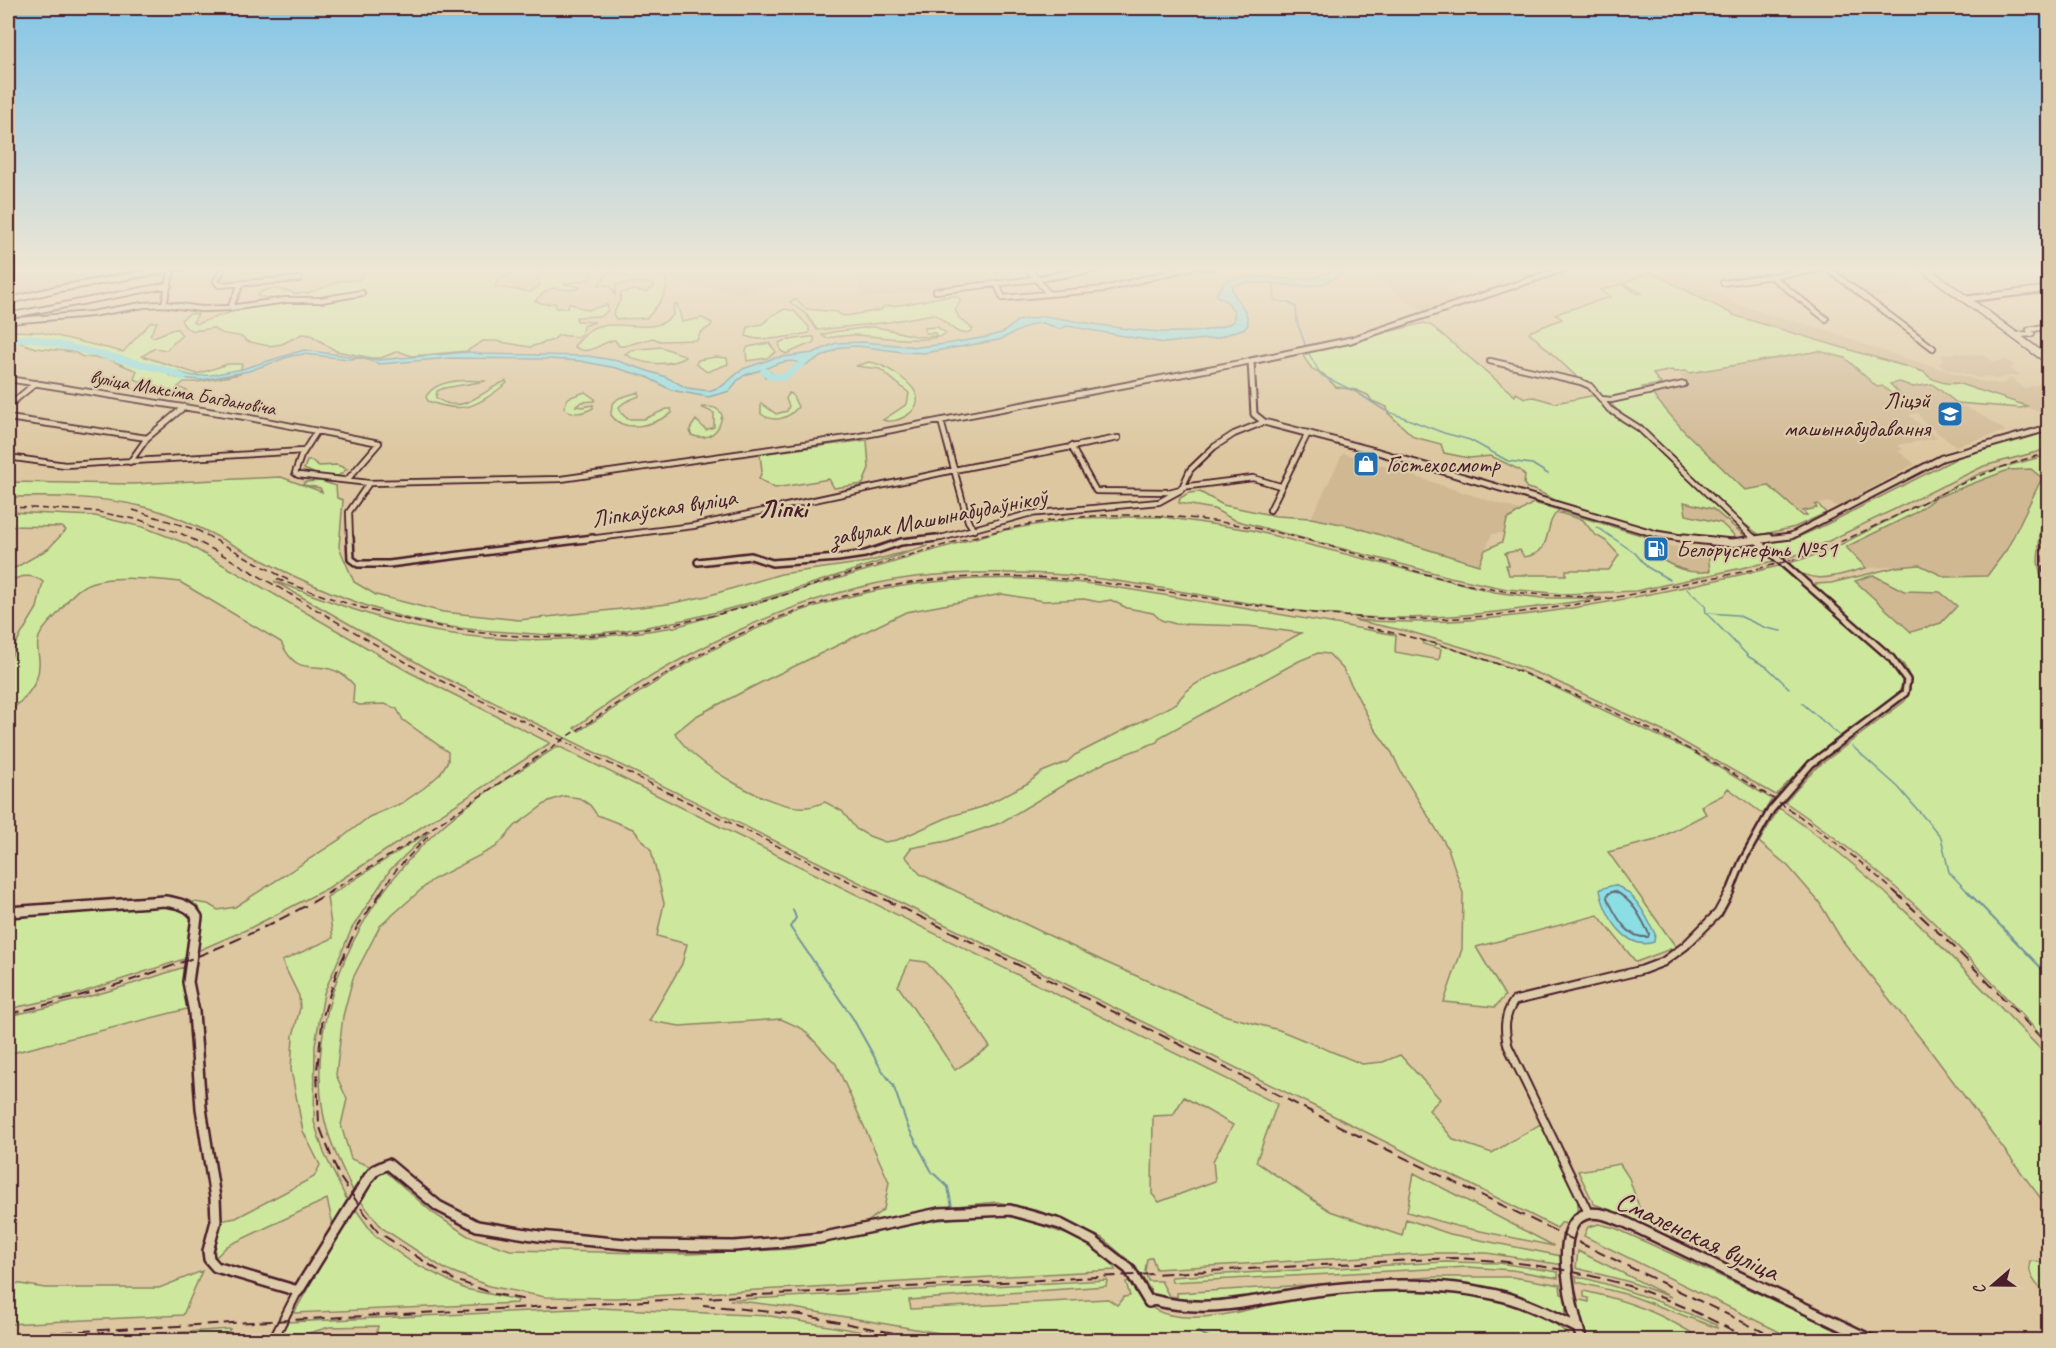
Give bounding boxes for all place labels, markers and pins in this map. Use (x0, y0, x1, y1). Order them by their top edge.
place label: Ліцэй машынабудавання (1784, 385, 1932, 443)
school or university icon: Ліцэй машынабудавання (1935, 399, 1965, 429)
shop icon: Гостехосмотр (1351, 449, 1381, 479)
place label: Гостехосмотр (1386, 449, 1501, 479)
fuel station icon: Белоруснефть №51 (1641, 534, 1671, 564)
place label: Белоруснефть №51 (1676, 534, 1838, 564)

